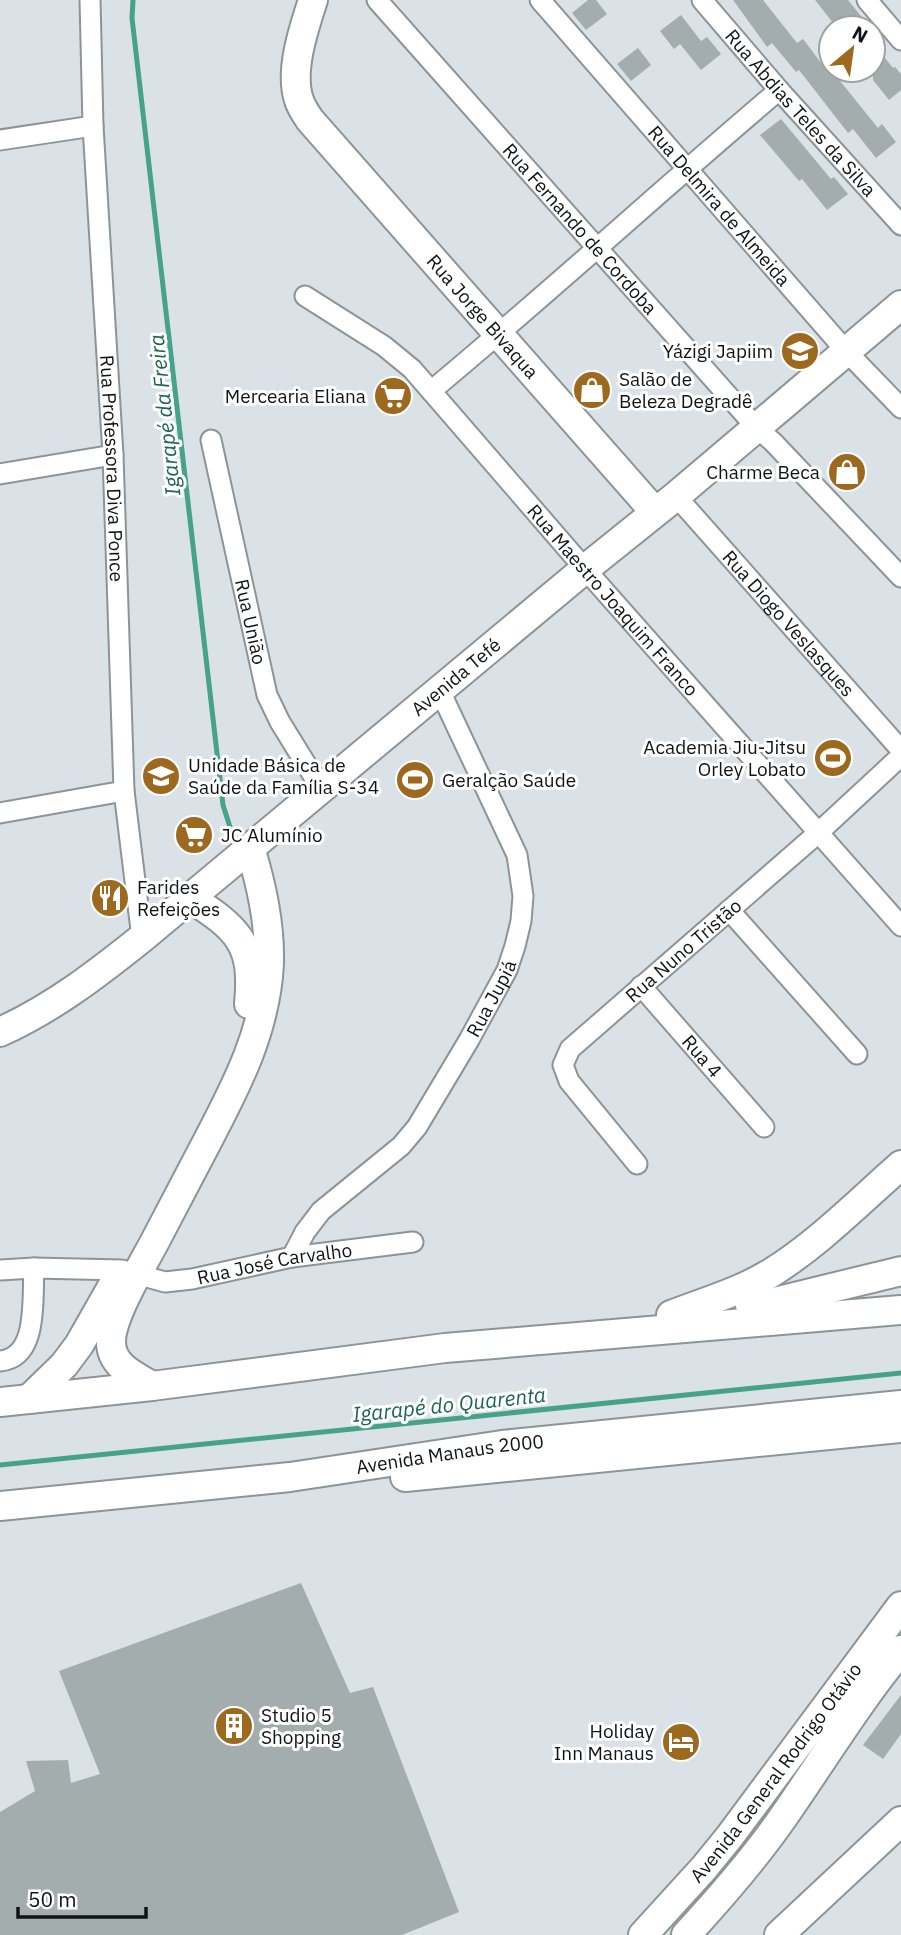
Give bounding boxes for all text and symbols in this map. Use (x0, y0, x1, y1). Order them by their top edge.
north arrow (817, 14, 887, 84)
text: N (848, 20, 872, 48)
street label: Rua Abdias Teles da Silva (720, 24, 881, 202)
street label: Rua Delmira de Almeida (643, 121, 796, 291)
street label: Rua Fernando de Cordoba (498, 138, 663, 320)
street label: Rua Jorge Bivaqua (422, 249, 544, 384)
school or university icon: Yázigi Japiim (779, 330, 821, 372)
water label: Igarapé da Freira (142, 333, 186, 497)
place label: Yázigi Japiim (663, 339, 773, 363)
street label: Rua Professora Diva Ponce (95, 354, 129, 582)
place label: Salão de Beleza Degradê (619, 367, 753, 413)
shop icon: Salão de Beleza Degradê (571, 369, 613, 411)
supermarket icon: Mercearia Eliana (372, 375, 414, 417)
place label: Mercearia Eliana (225, 384, 366, 408)
shop icon: Charme Beca (826, 451, 868, 493)
place label: Charme Beca (706, 460, 820, 484)
street label: Rua Maestro Joaquim Franco (522, 499, 704, 701)
street label: Rua Diogo Veslasques (718, 545, 860, 701)
street label: Rua União (230, 577, 272, 667)
street label: Avenida Tefé (406, 633, 505, 721)
place label: Academia Jiu-Jitsu Orley Lobato (643, 735, 806, 781)
sports icon: Academia Jiu-Jitsu Orley Lobato (812, 737, 854, 779)
place label: Unidade Básica de Saúde da Família S-34 (188, 753, 379, 799)
school or university icon: Unidade Básica de Saúde da Família S-34 (140, 755, 182, 797)
sports icon: Geralção Saúde (394, 759, 436, 801)
place label: Geralção Saúde (442, 768, 576, 792)
supermarket icon: JC Alumínio (173, 814, 215, 856)
place label: JC Alumínio (221, 823, 323, 847)
place label: Farides Refeições (137, 875, 220, 921)
restaurant icon: Farides Refeições (89, 877, 131, 919)
street label: Rua Nuno Tristão (620, 893, 746, 1007)
street label: Rua Jupiá (461, 957, 521, 1041)
street label: Rua 4 (677, 1030, 727, 1082)
street label: Rua José Carvalho (195, 1238, 353, 1290)
water label: Igarapé do Quarenta (351, 1380, 547, 1428)
street label: Avenida Manaus 2000 (354, 1429, 545, 1479)
street label: Avenida General Rodrigo Otávio (685, 1658, 867, 1887)
place label: Studio 5 Shopping (261, 1703, 341, 1749)
building icon: Studio 5 Shopping (213, 1705, 255, 1747)
place label: Holiday Inn Manaus (554, 1719, 655, 1765)
hotel icon: Holiday Inn Manaus (660, 1721, 702, 1763)
scale bar (18, 1876, 145, 1920)
text: 50 m (28, 1885, 77, 1913)

